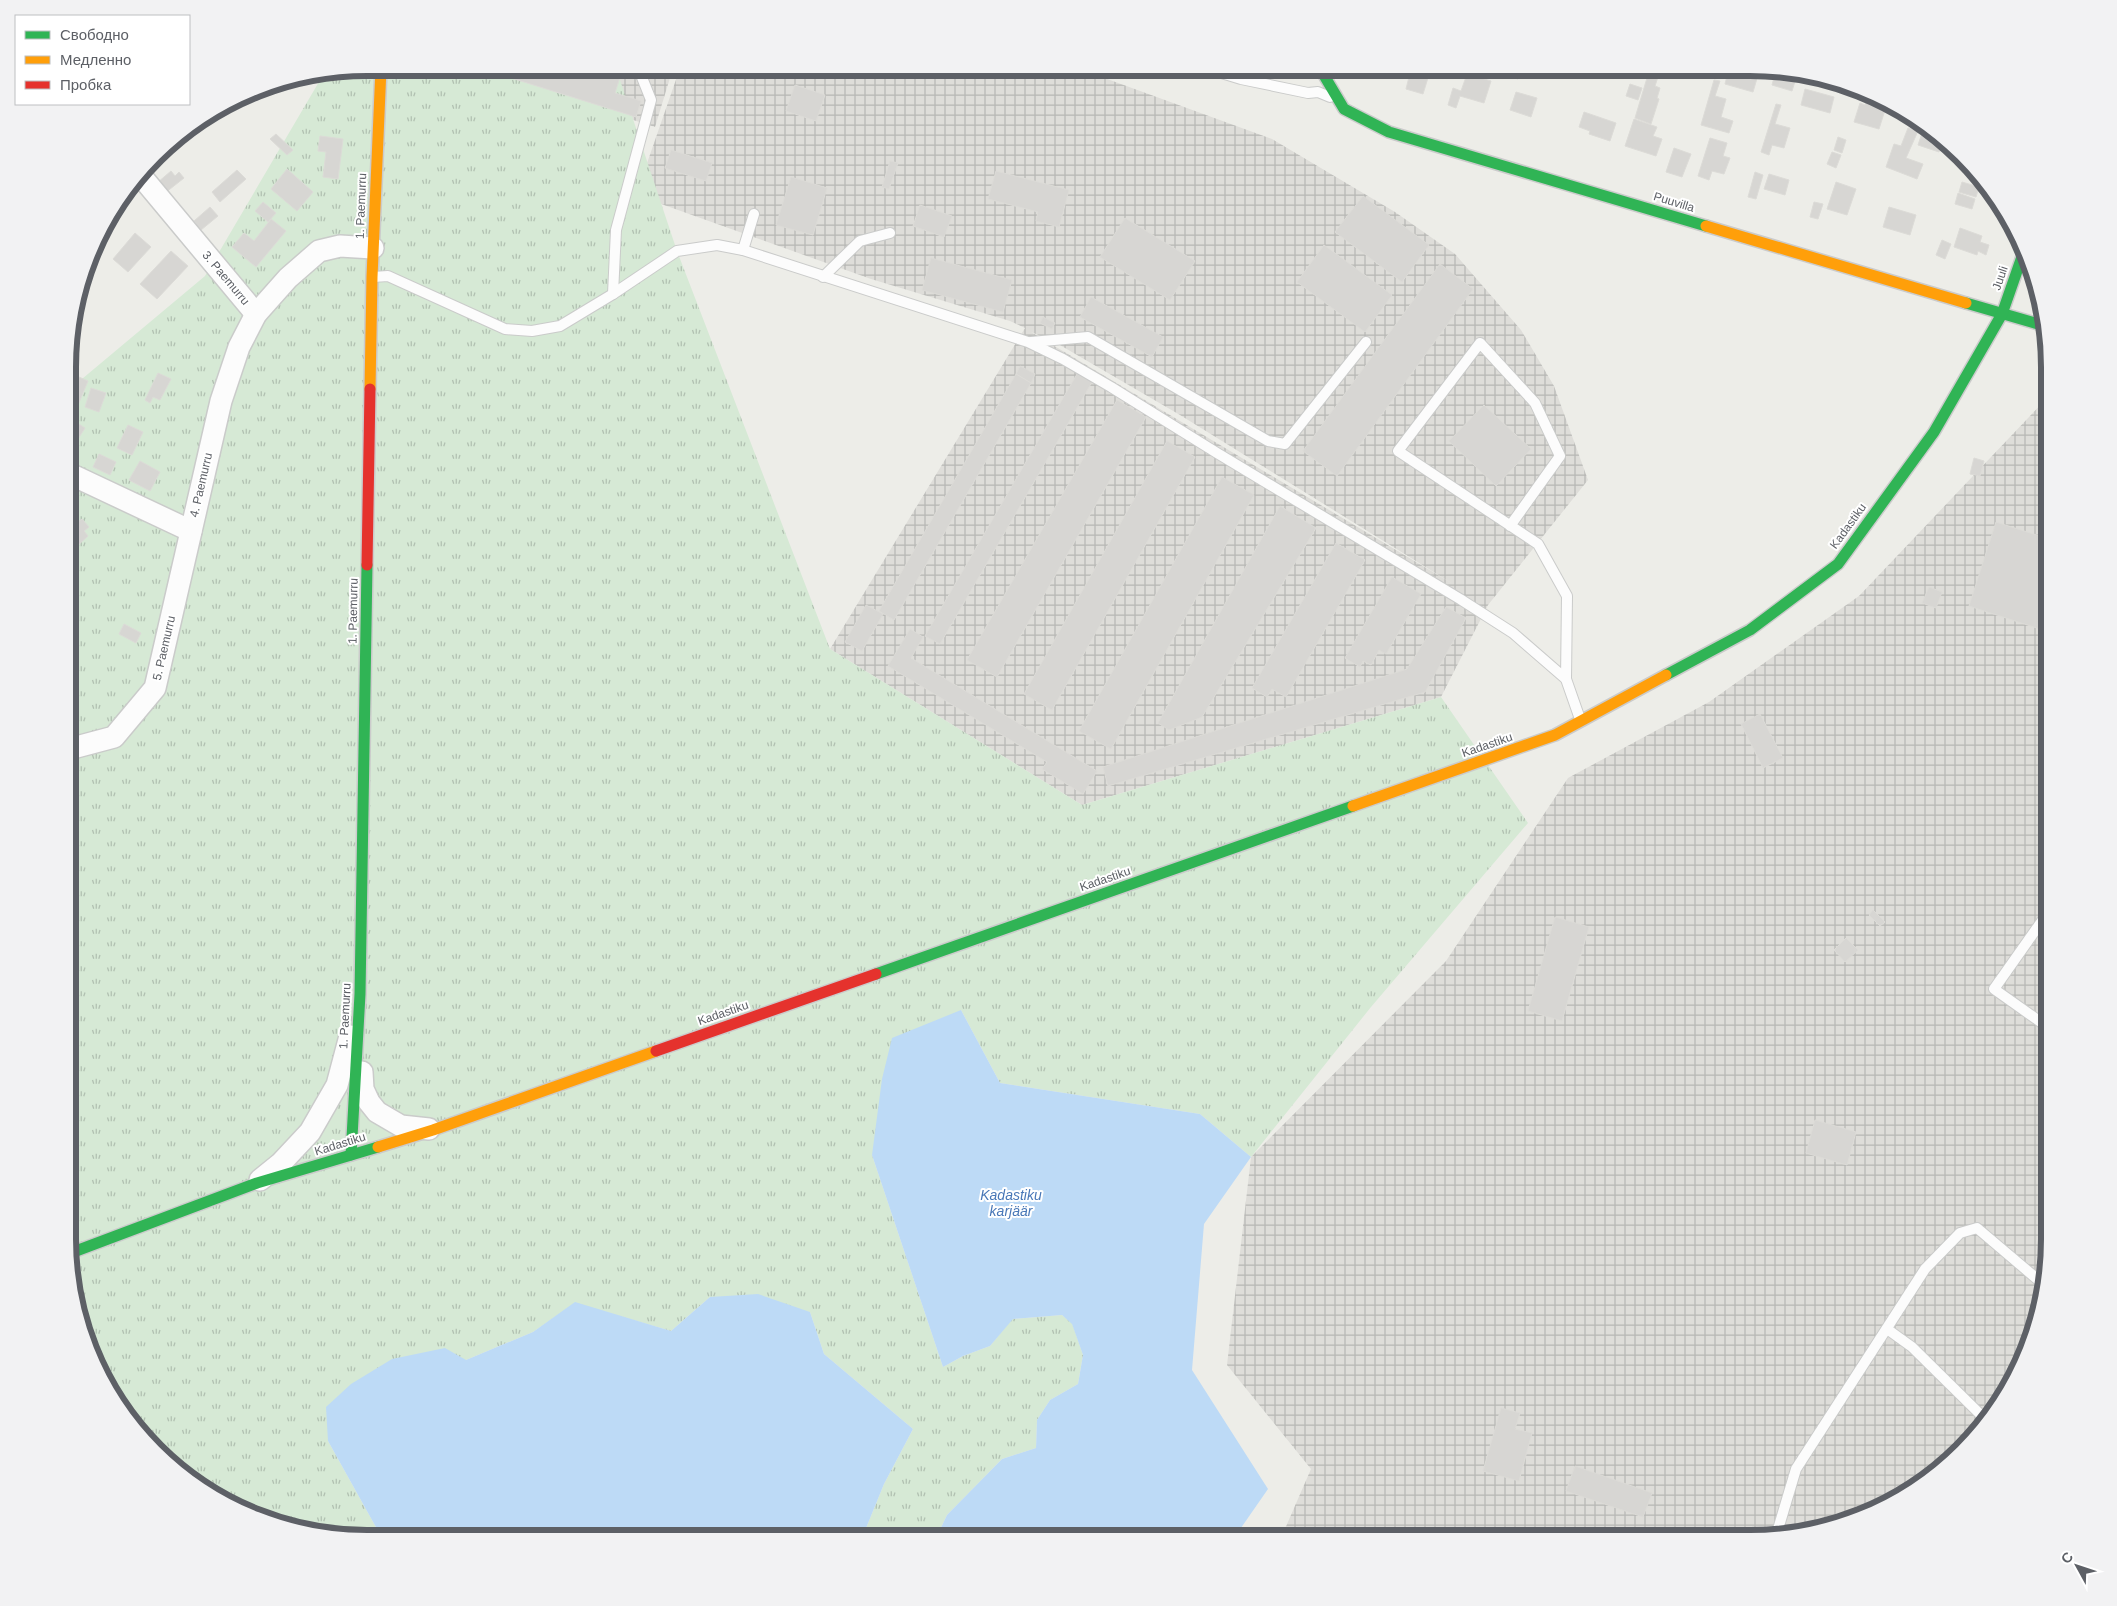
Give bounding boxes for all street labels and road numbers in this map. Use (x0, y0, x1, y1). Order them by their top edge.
street label: 1. Paemurru (353, 173, 369, 239)
street label: Puuvilla (1652, 189, 1696, 215)
street label: 3. Paemurru (199, 248, 253, 308)
street label: Juuli (1989, 264, 2011, 292)
street label: 4. Paemurru (187, 451, 215, 519)
street label: Kadastiku (1827, 501, 1869, 551)
street label: 1. Paemurru (345, 578, 361, 644)
street label: 5. Paemurru (150, 614, 178, 682)
street label: Kadastiku (1460, 730, 1514, 760)
street label: Kadastiku (1078, 864, 1132, 894)
street label: 1. Paemurru (336, 983, 354, 1049)
street label: Kadastiku (696, 998, 750, 1028)
street label: Kadastiku (313, 1130, 367, 1158)

